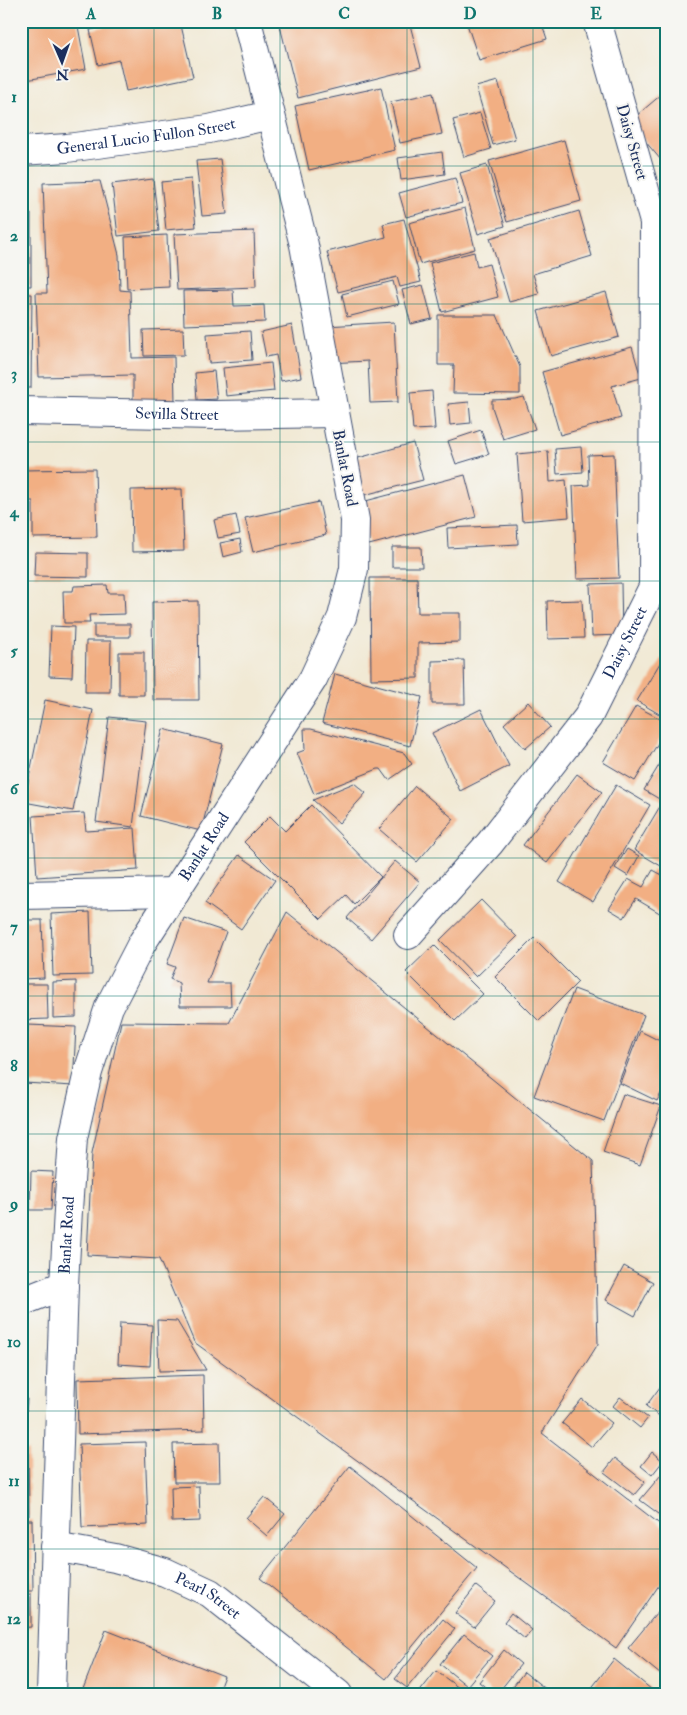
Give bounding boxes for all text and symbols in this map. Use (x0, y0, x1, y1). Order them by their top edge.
text: A (85, 4, 97, 24)
text: B (212, 4, 222, 24)
text: C (338, 4, 350, 24)
text: D (463, 4, 477, 24)
text: E (590, 4, 602, 24)
north arrow (38, 38, 88, 88)
text: N (55, 66, 70, 83)
text: 1 (11, 87, 17, 107)
street label: Daisy Street (612, 102, 652, 182)
street label: General Lucio Fullon Street (56, 113, 238, 159)
text: 2 (10, 226, 18, 246)
text: 3 (11, 364, 17, 384)
street label: Sevilla Street (135, 403, 219, 425)
street label: Banlat Road (328, 428, 362, 508)
text: 4 (9, 502, 20, 522)
street label: Daisy Street (599, 603, 652, 682)
text: 5 (10, 641, 18, 661)
text: 6 (10, 779, 20, 799)
street label: Banlat Road (175, 809, 234, 885)
text: 7 (10, 917, 18, 937)
text: 8 (10, 1056, 18, 1076)
text: 9 (8, 1194, 18, 1214)
street label: Banlat Road (55, 1196, 79, 1275)
text: 10 (7, 1332, 21, 1352)
text: 11 (8, 1471, 20, 1491)
street label: Pearl Street (172, 1568, 245, 1623)
text: 12 (7, 1609, 21, 1629)

